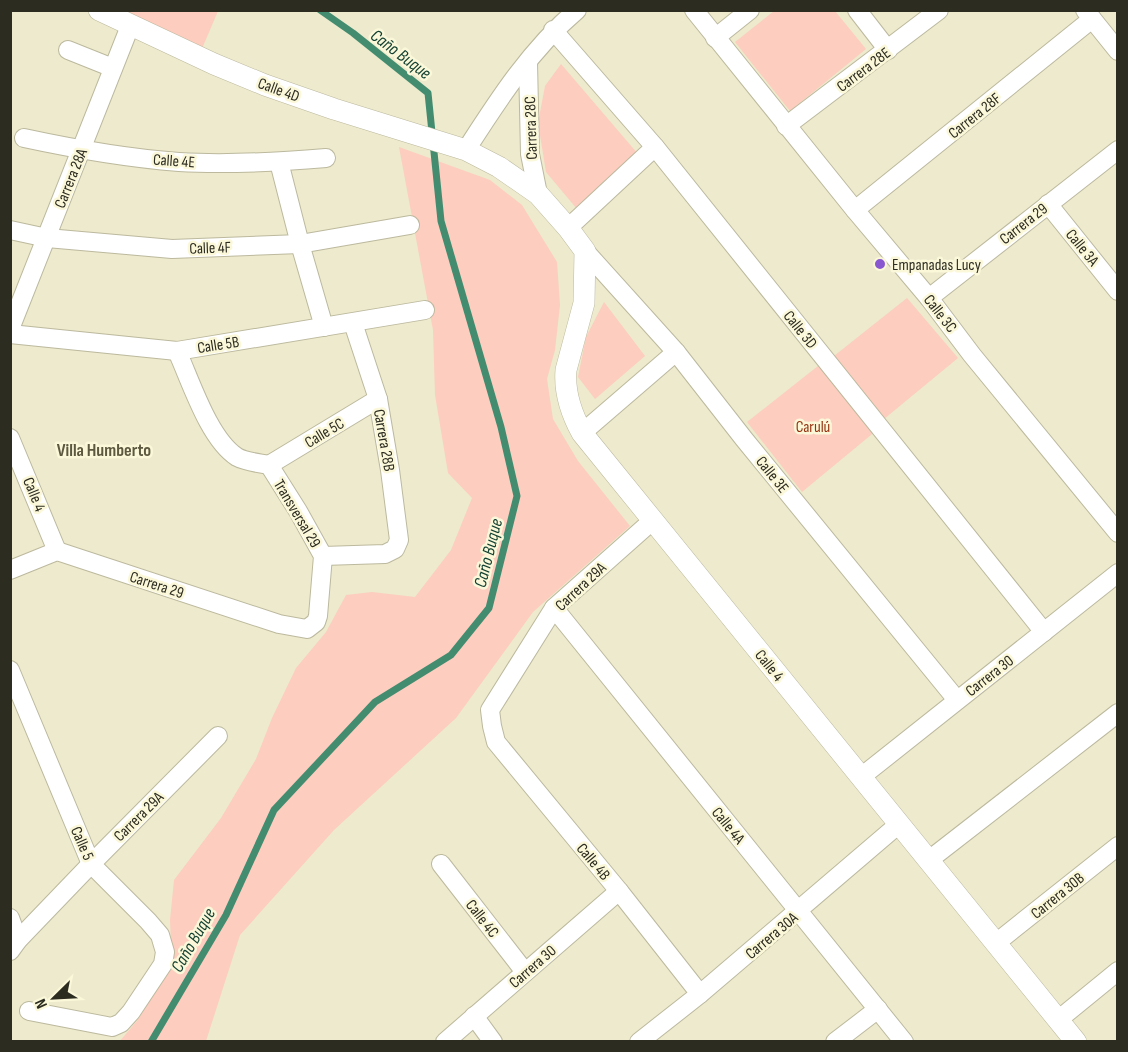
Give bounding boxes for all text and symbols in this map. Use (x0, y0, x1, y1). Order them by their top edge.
water label: Caño Buque (366, 25, 435, 84)
street label: Carrera 28E (833, 44, 894, 97)
street label: Calle 4D (255, 74, 302, 107)
street label: Carrera 28F (945, 89, 1005, 143)
street label: Carrera 28C (521, 96, 542, 160)
street label: Carrera 28A (51, 146, 92, 211)
street label: Calle 4E (152, 151, 195, 172)
street label: Carrera 29 (996, 200, 1052, 249)
street label: Calle 3A (1061, 226, 1103, 270)
street label: Calle 4F (189, 238, 231, 259)
place label: Empanadas Lucy (892, 256, 981, 275)
marker: Empanadas Lucy (873, 257, 887, 271)
street label: Calle 3C (919, 291, 961, 337)
street label: Calle 3D (779, 307, 821, 353)
street label: Calle 5B (196, 333, 241, 358)
street label: Carrera 28B (369, 408, 398, 473)
street label: Calle 5C (302, 414, 348, 452)
park label: Carulú (796, 418, 830, 437)
district label: Villa Humberto (57, 440, 151, 461)
street label: Calle 3E (751, 453, 792, 497)
street label: Calle 4 (18, 475, 49, 515)
street label: Transversal 29 (269, 476, 324, 551)
water label: Caño Buque (470, 516, 507, 590)
street label: Carrera 29A (552, 559, 610, 615)
street label: Carrera 29 (127, 568, 186, 603)
street label: Calle 4 (750, 646, 788, 686)
street label: Carrera 30 (962, 651, 1018, 701)
street label: Carrera 29A (110, 788, 168, 846)
street label: Calle 4A (707, 804, 749, 848)
street label: Calle 5 (66, 824, 97, 863)
street label: Calle 4B (572, 840, 614, 884)
street label: Carrera 30B (1027, 869, 1088, 923)
street label: Calle 4C (461, 896, 503, 942)
water label: Caño Buque (167, 905, 220, 976)
street label: Carrera 30A (742, 909, 802, 964)
street label: Carrera 30 (506, 942, 560, 993)
north arrow (24, 968, 84, 1028)
text: N (31, 996, 52, 1011)

